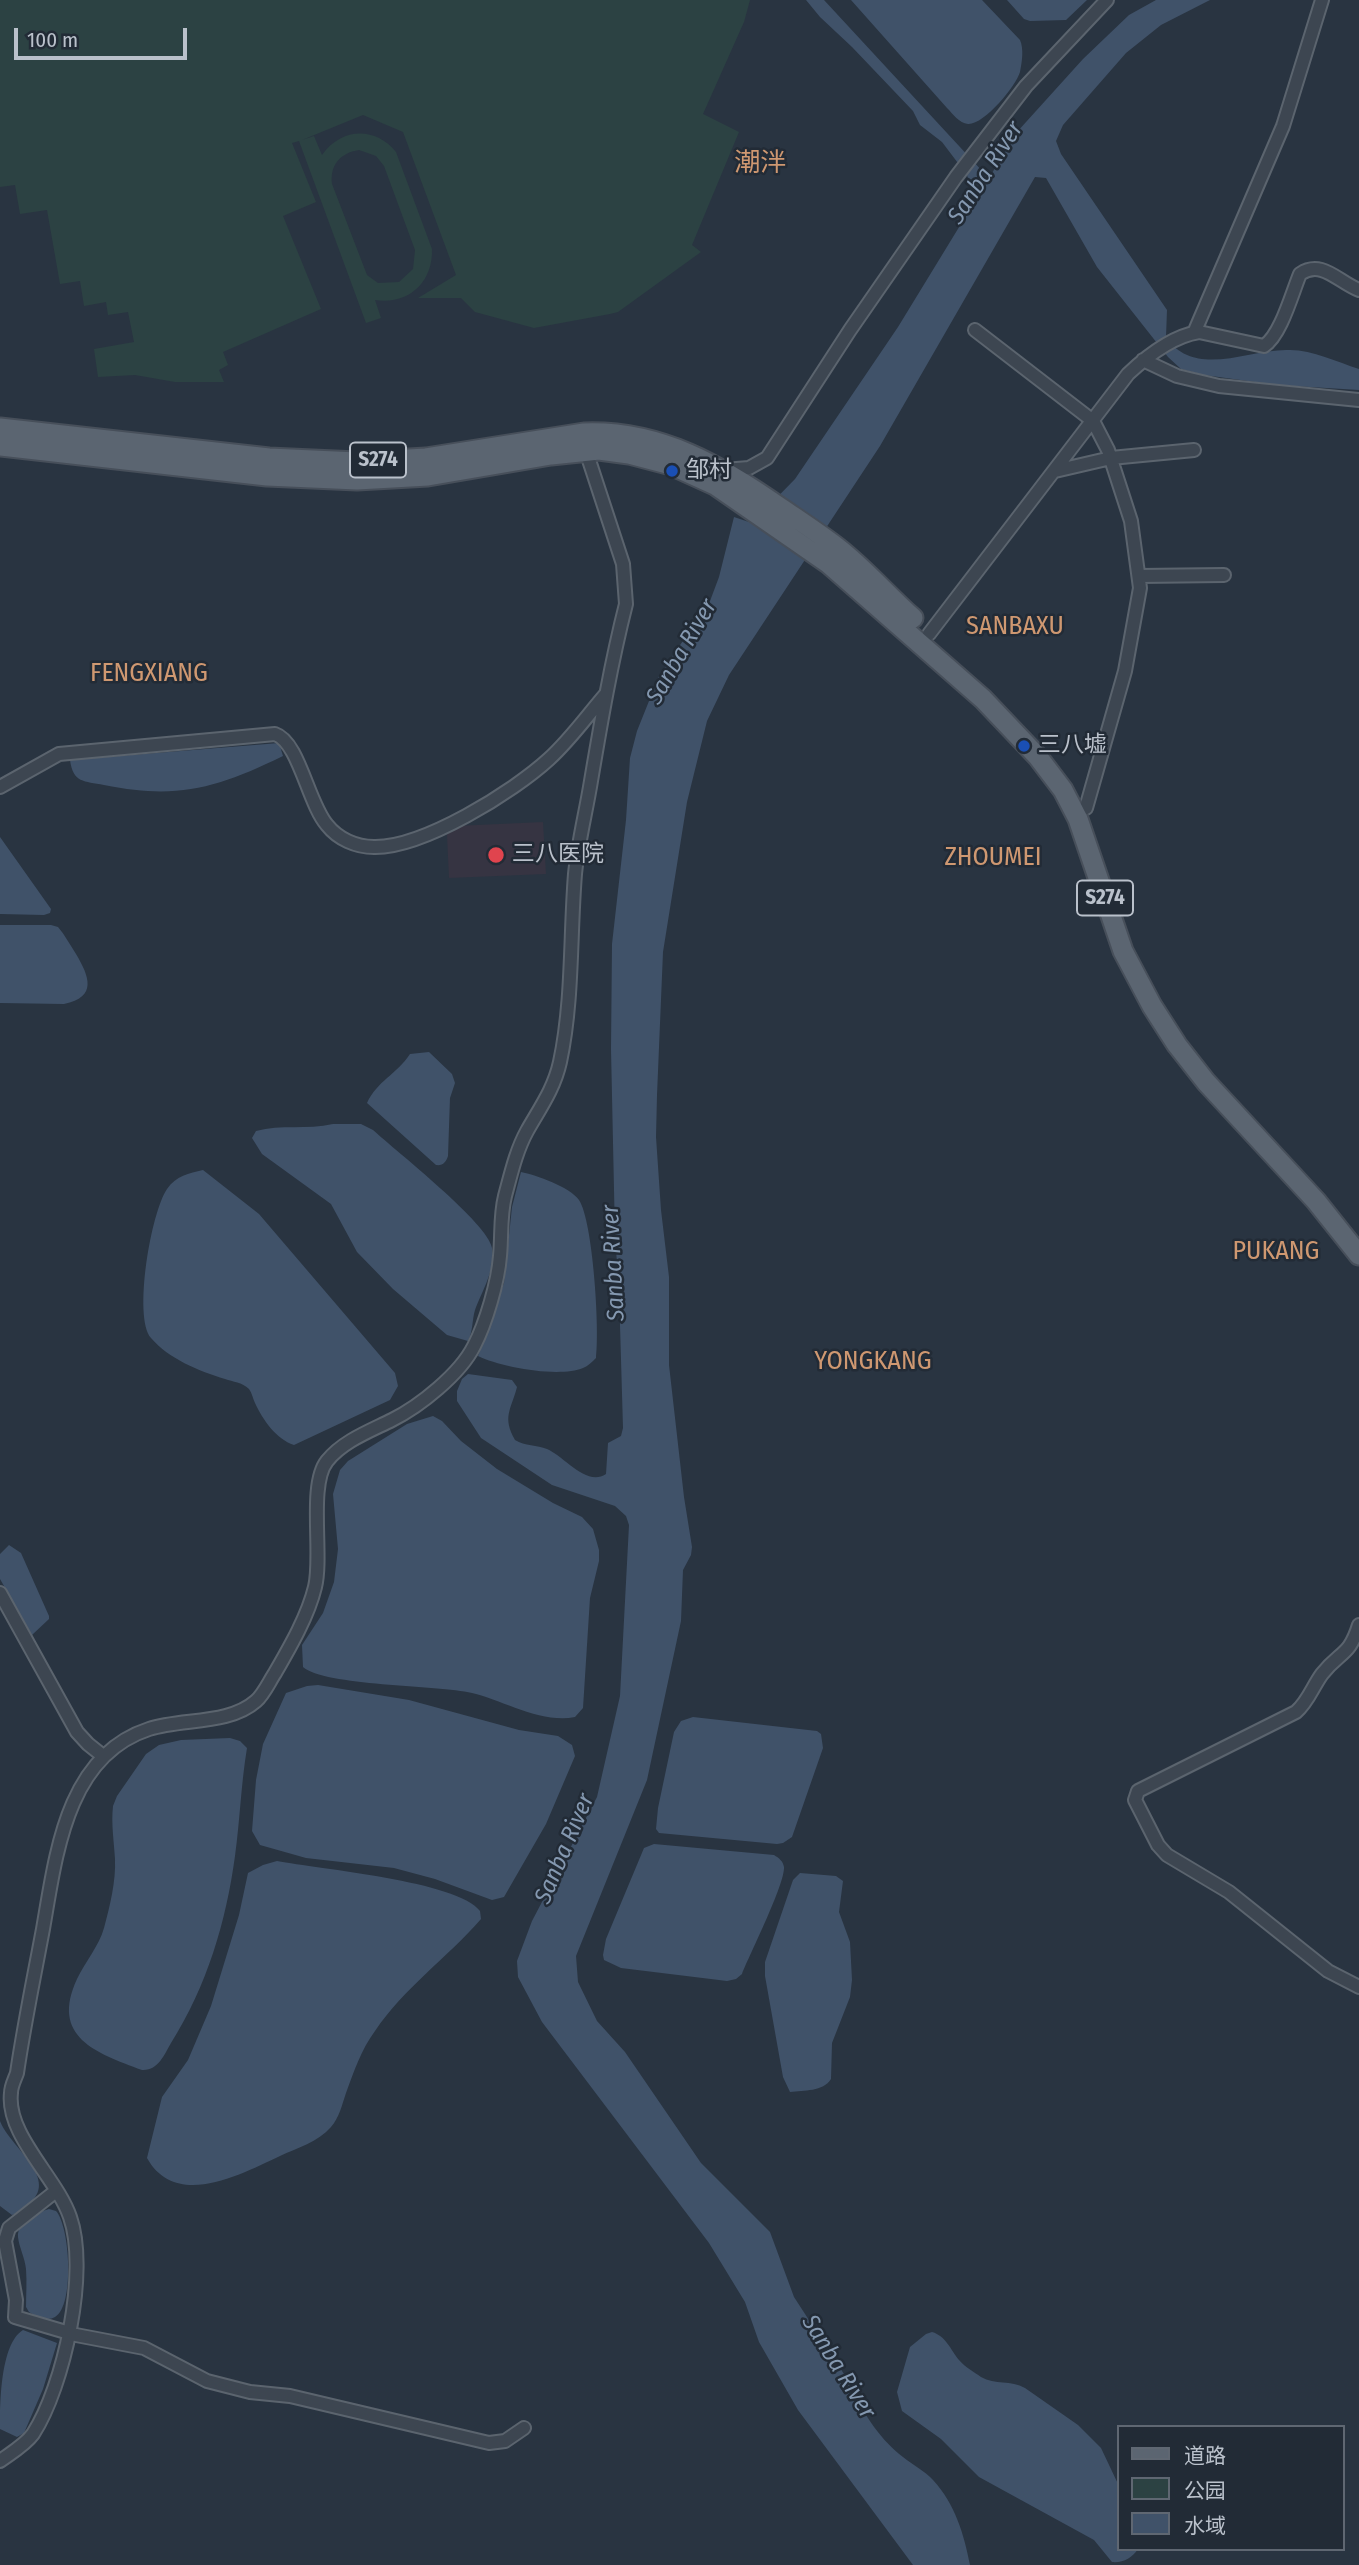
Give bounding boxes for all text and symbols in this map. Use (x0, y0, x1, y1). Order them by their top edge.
scale bar (18, 14, 191, 58)
text: 100 m (27, 27, 78, 53)
water label: Sanba River (942, 116, 1030, 230)
district label: 潮泮 (734, 148, 786, 180)
road number: S274 (350, 442, 406, 477)
place label: 邹村 (686, 457, 732, 485)
marker: 邹村 (664, 463, 680, 479)
water label: Sanba River (640, 594, 724, 710)
district label: SANBAXU (960, 611, 1070, 643)
district label: FENGXIANG (82, 658, 216, 690)
place label: 三八墟 (1038, 732, 1107, 760)
marker: 三八墟 (1016, 738, 1032, 754)
place label: 三八医院 (512, 841, 604, 869)
district label: ZHOUMEI (938, 842, 1048, 874)
marker: 三八医院 (486, 845, 506, 865)
road number: S274 (1077, 880, 1133, 916)
water label: Sanba River (597, 1204, 631, 1322)
district label: PUKANG (1227, 1236, 1325, 1268)
district label: YONGKANG (807, 1346, 939, 1378)
water label: Sanba River (529, 1790, 601, 1908)
water label: Sanba River (795, 2310, 881, 2424)
legend (1118, 2425, 1345, 2551)
text: 道路 (1184, 2443, 1226, 2469)
text: 公园 (1184, 2478, 1226, 2504)
text: 水域 (1184, 2513, 1226, 2539)

